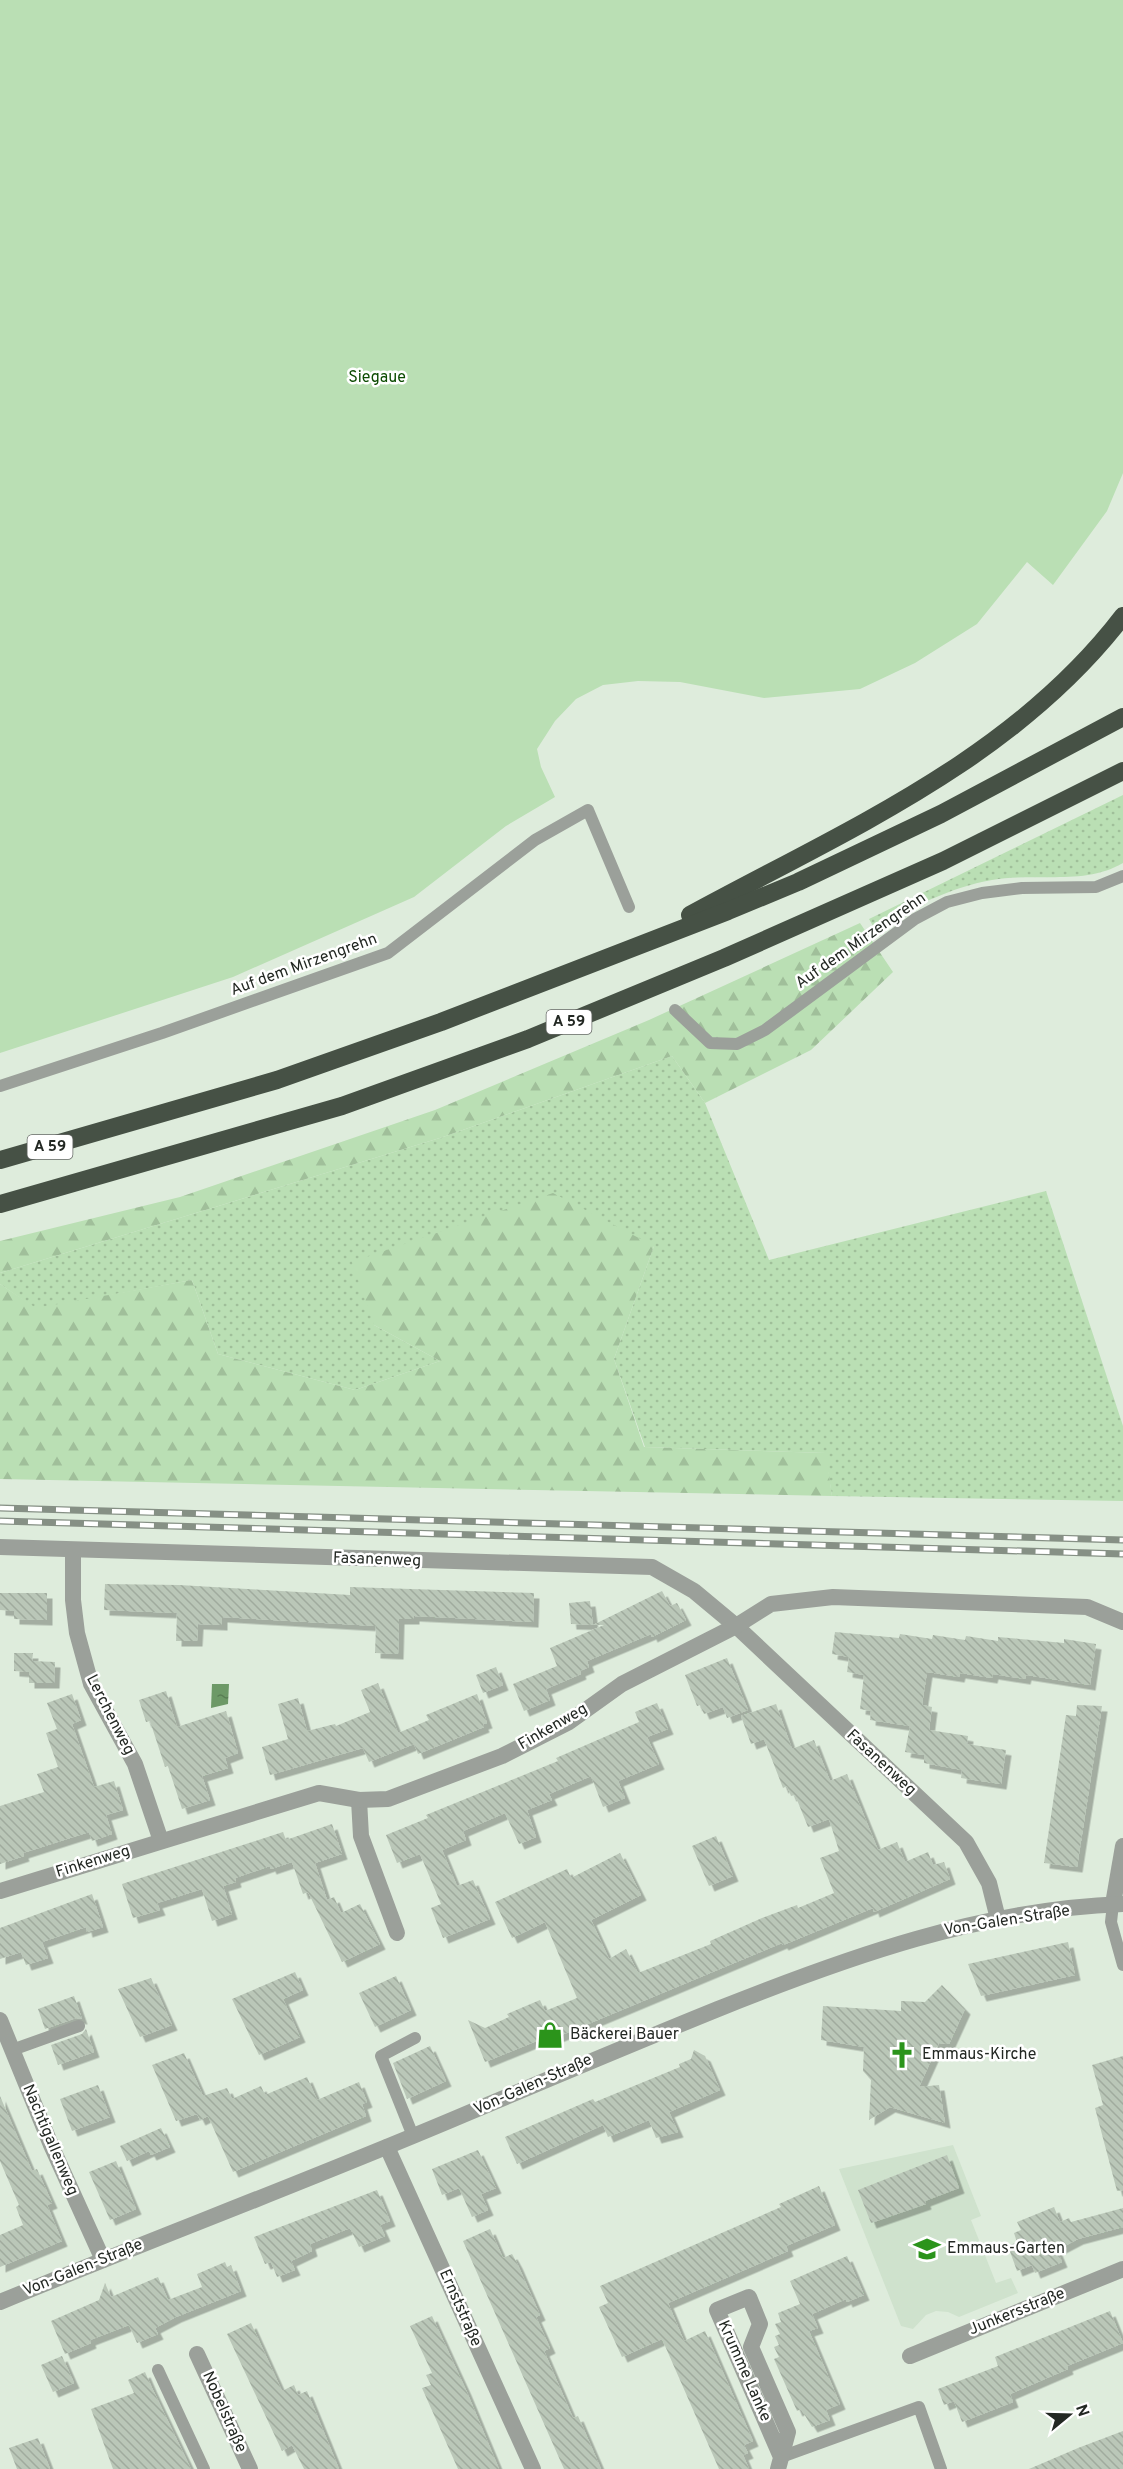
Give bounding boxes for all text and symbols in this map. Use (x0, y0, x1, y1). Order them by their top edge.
park label: Siegaue (348, 368, 406, 388)
street label: Auf dem Mirzengrehn (792, 888, 930, 994)
street label: Auf dem Mirzengrehn (228, 929, 380, 1001)
road number: A 59 (546, 1010, 592, 1034)
road number: A 59 (28, 1135, 72, 1159)
street label: Fasanenweg (333, 1548, 421, 1572)
street label: Lerchenweg (81, 1671, 139, 1759)
street label: Finkenweg (515, 1699, 591, 1755)
street label: Fasanenweg (842, 1726, 920, 1800)
street label: Finkenweg (53, 1841, 133, 1883)
street label: Von-Galen-Straße (943, 1901, 1071, 1941)
shop icon: Bäckerei Bauer (535, 2020, 565, 2050)
place label: Bäckerei Bauer (570, 2025, 679, 2045)
church icon: Emmaus-Kirche (887, 2040, 917, 2070)
place label: Emmaus-Kirche (922, 2045, 1036, 2065)
street label: Von-Galen-Straße (471, 2050, 595, 2120)
street label: Nachtigallenweg (18, 2081, 82, 2199)
school or university icon: Emmaus-Garten (912, 2234, 942, 2264)
street label: Von-Galen-Straße (20, 2235, 146, 2301)
place label: Emmaus-Garten (947, 2239, 1065, 2259)
street label: Ernststraße (434, 2266, 486, 2350)
street label: Junkersstraße (966, 2284, 1068, 2340)
street label: Krumme Lanke (713, 2317, 775, 2425)
street label: Nobelstraße (197, 2368, 251, 2456)
north arrow (1039, 2385, 1099, 2445)
text: N (1070, 2402, 1093, 2419)

